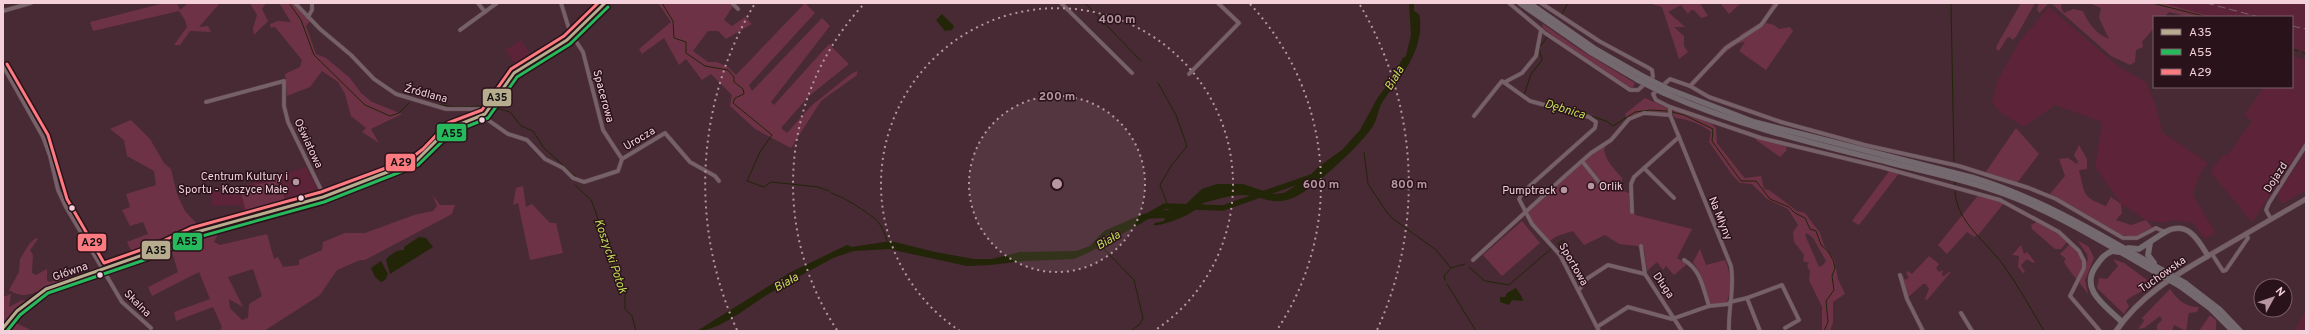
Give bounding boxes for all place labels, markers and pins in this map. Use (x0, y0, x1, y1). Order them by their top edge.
unlabelled marker (477, 115, 487, 125)
place label: Centrum Kultury i Sportu - Koszyce Małe (178, 170, 288, 197)
marker: Centrum Kultury i Sportu - Koszyce Małe (291, 177, 301, 187)
centre of rings (1050, 177, 1064, 191)
place label: Orlik (1599, 180, 1623, 194)
marker: Orlik (1586, 181, 1596, 191)
place label: Pumptrack (1502, 184, 1556, 198)
marker: Pumptrack (1559, 185, 1569, 195)
unlabelled marker (296, 193, 306, 203)
unlabelled marker (67, 203, 77, 213)
unlabelled marker (95, 270, 105, 280)

